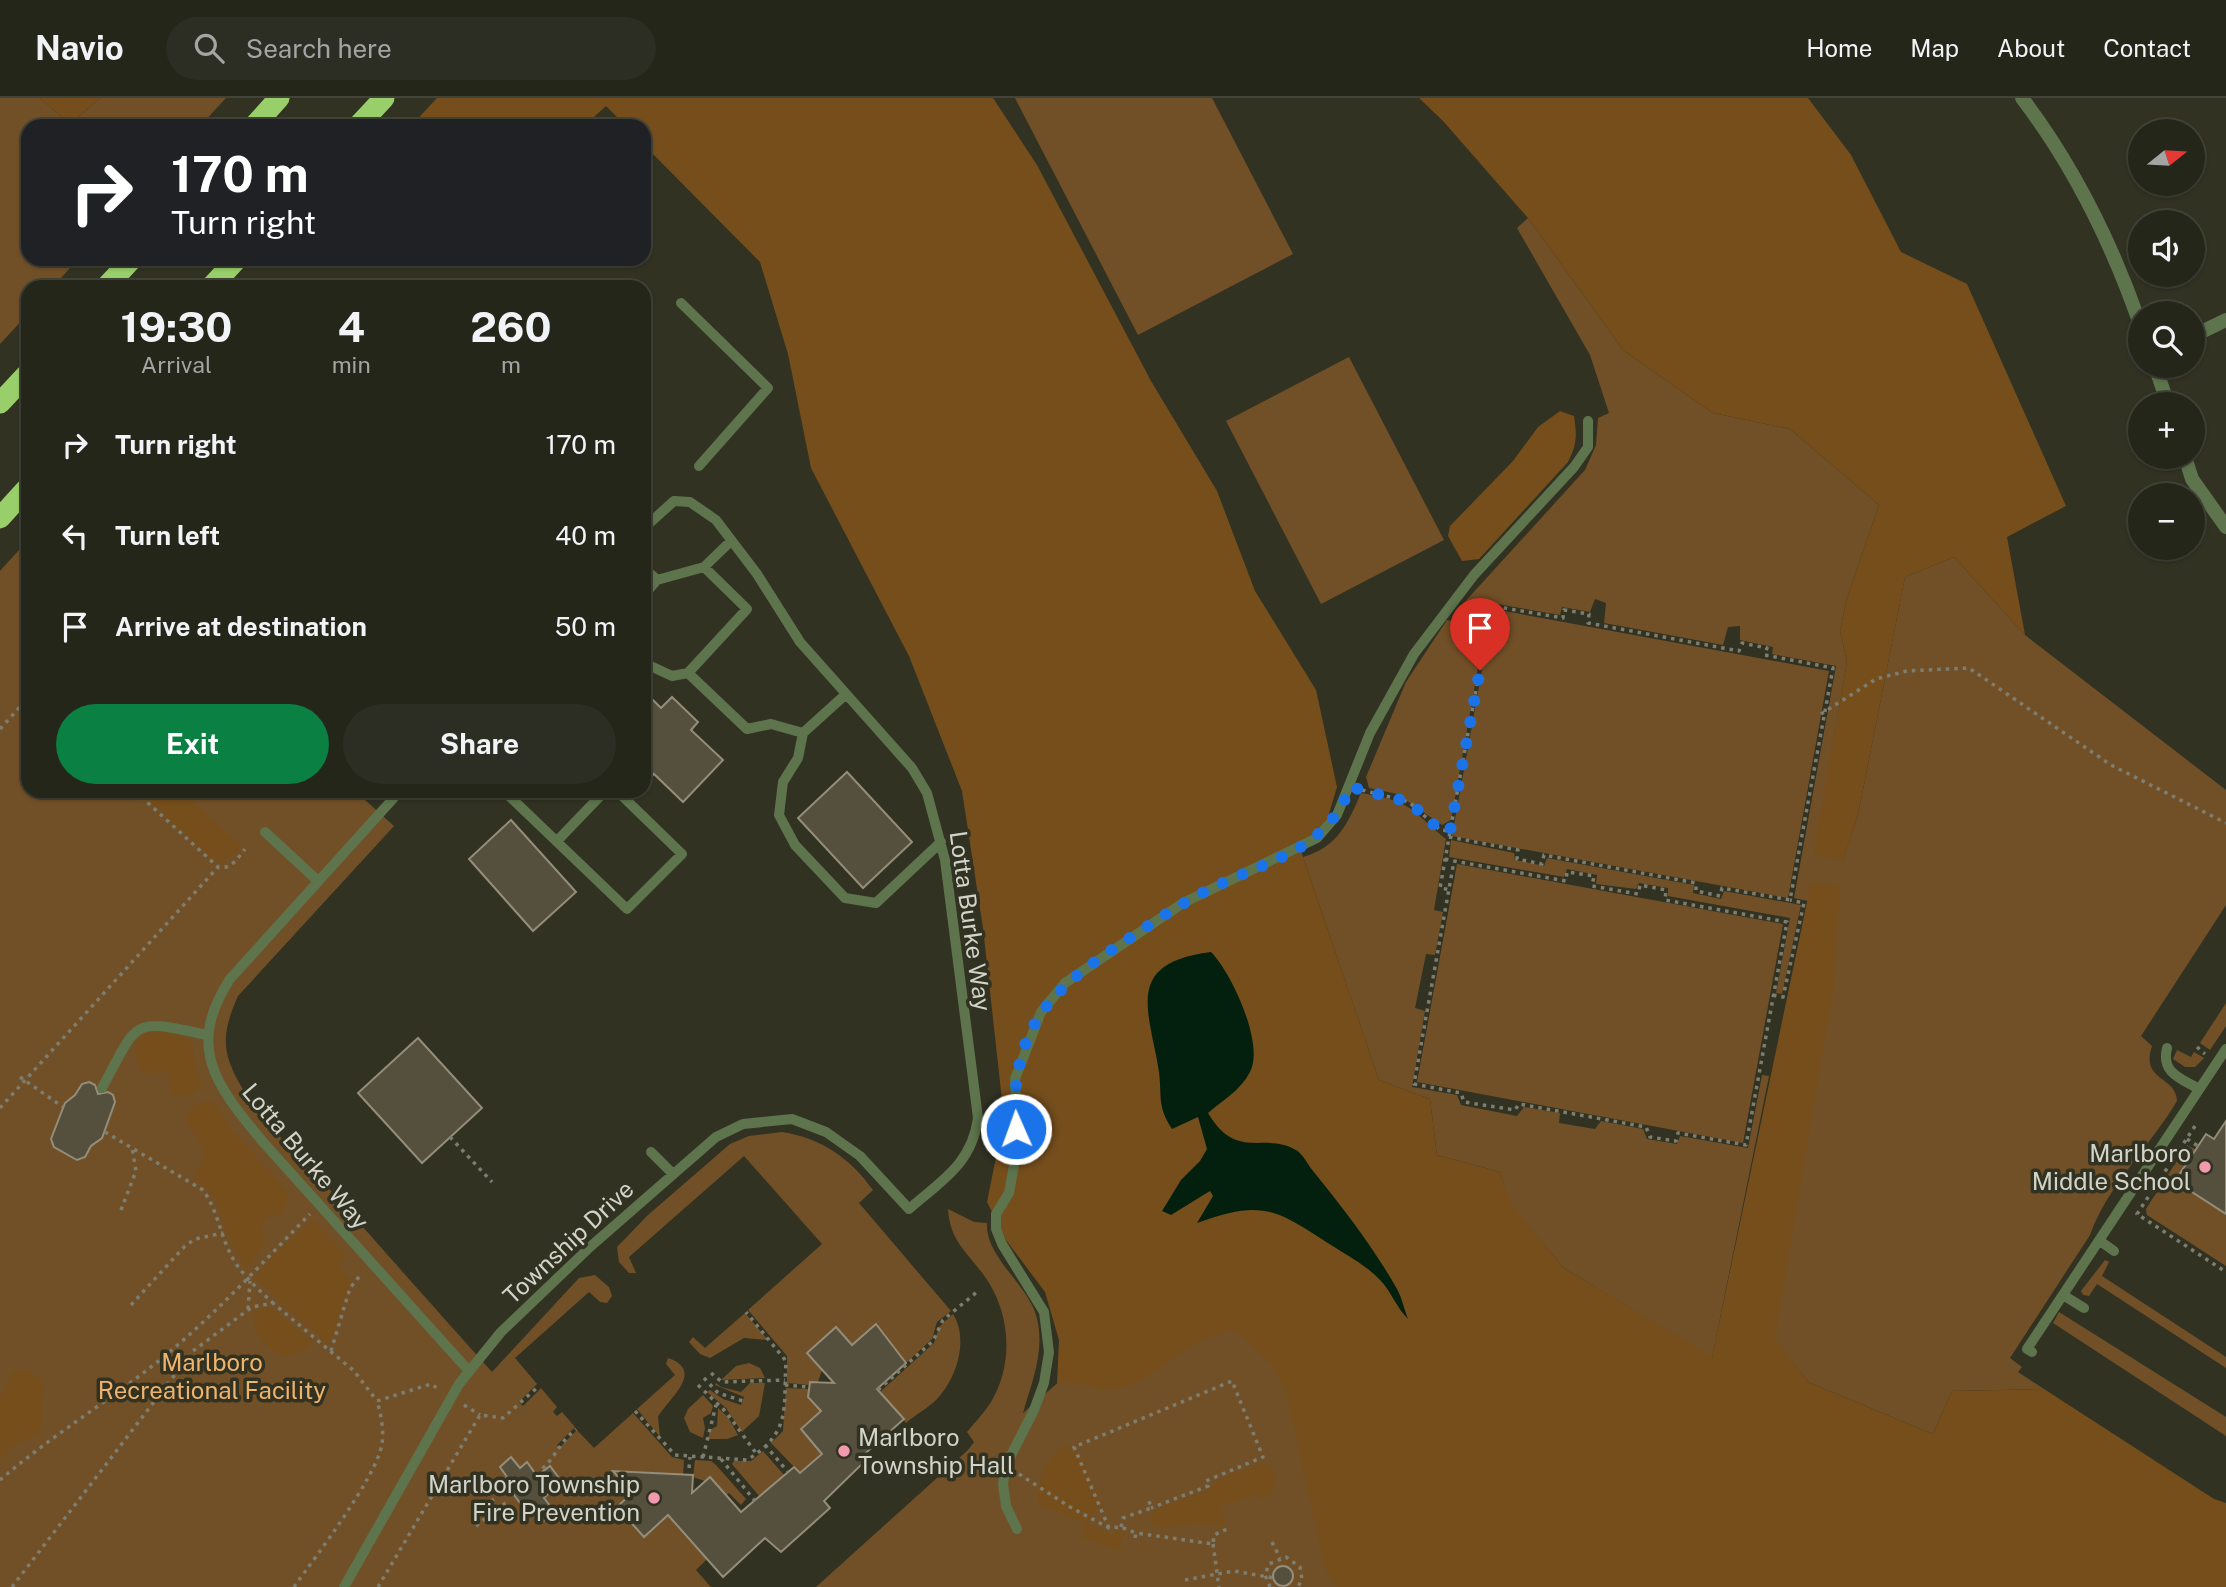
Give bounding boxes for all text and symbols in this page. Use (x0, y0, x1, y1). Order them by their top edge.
search box (166, 17, 656, 80)
text: Navio (35, 29, 124, 67)
icon: search (190, 29, 228, 67)
text: Search here (246, 33, 392, 64)
text: Home (1806, 34, 1872, 62)
text: Map (1910, 34, 1959, 62)
text: About (1997, 34, 2065, 62)
text: Contact (2103, 34, 2191, 62)
north arrow (2128, 119, 2205, 196)
map controls (2128, 119, 2205, 560)
text: 170 m (171, 145, 309, 203)
icon: right (56, 147, 147, 238)
text: Turn right (171, 204, 316, 241)
button: sound (2128, 210, 2205, 287)
button: search (2128, 301, 2205, 378)
text: 19:30 (120, 302, 232, 351)
text: 4 (337, 302, 365, 351)
text: 260 (470, 302, 552, 351)
text: Arrival (141, 351, 212, 378)
text: min (332, 351, 371, 378)
text: m (501, 351, 521, 378)
button: + (2128, 392, 2205, 469)
icon: right (56, 426, 94, 464)
text: Turn right (115, 429, 237, 460)
text: 170 m (546, 429, 616, 460)
button: − (2128, 483, 2205, 560)
icon: left (56, 517, 94, 555)
text: Turn left (115, 520, 220, 551)
text: 40 m (555, 520, 616, 551)
pin (1450, 598, 1510, 670)
icon: arrive (56, 608, 94, 646)
icon: arrive (1461, 609, 1499, 647)
text: Arrive at destination (115, 611, 367, 642)
text: 50 m (555, 611, 616, 642)
button: Exit (56, 704, 329, 784)
button: Share (343, 704, 616, 784)
street label: Lotta Burke Way (944, 829, 998, 1013)
street label: Lotta Burke Way (237, 1077, 375, 1235)
position arrow (979, 1092, 1053, 1166)
place label: Marlboro Middle School (2032, 1139, 2191, 1195)
marker: Marlboro Middle School (2197, 1159, 2213, 1175)
street label: Township Drive (497, 1174, 639, 1310)
park label: Marlboro Recreational Facility (98, 1348, 326, 1404)
place label: Marlboro Township Hall (858, 1423, 1014, 1479)
marker: Marlboro Township Hall (836, 1443, 852, 1459)
place label: Marlboro Township Fire Prevention (428, 1470, 640, 1526)
marker: Marlboro Township Fire Prevention (646, 1490, 662, 1506)

